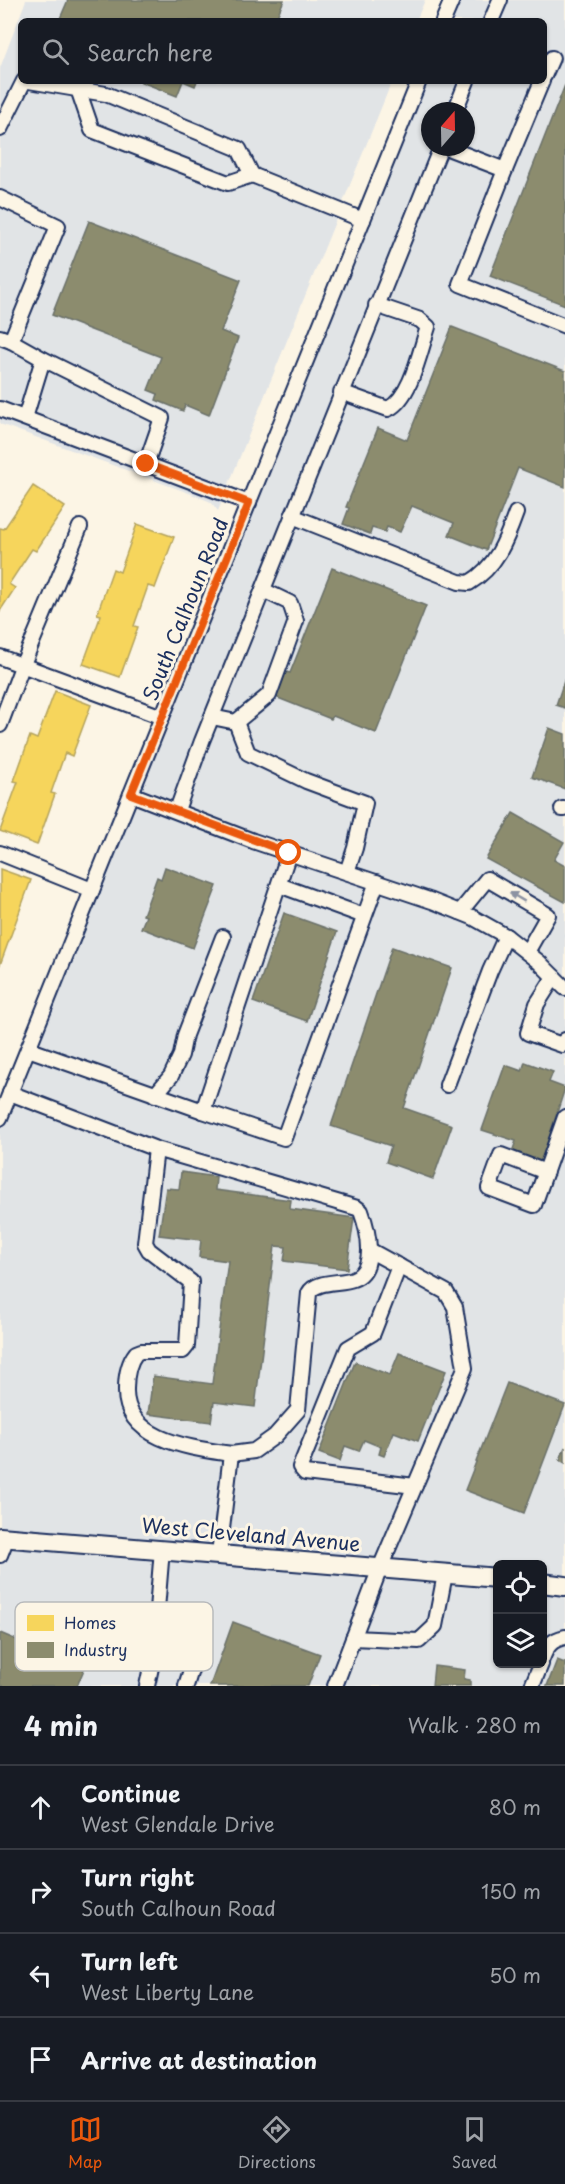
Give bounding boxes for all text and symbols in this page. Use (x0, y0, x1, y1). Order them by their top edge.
search box (18, 18, 547, 84)
icon: search (39, 35, 72, 68)
text: Search here (87, 35, 213, 68)
north arrow (421, 102, 475, 156)
route end (132, 450, 158, 476)
street label: South Calhoun Road (135, 513, 235, 705)
route start (275, 839, 301, 865)
one-way arrow (508, 892, 525, 902)
street label: West Cleveland Avenue (140, 1509, 362, 1559)
map controls (493, 1560, 547, 1668)
button: locate (493, 1560, 547, 1614)
legend (15, 1602, 213, 1671)
text: Homes (64, 1610, 116, 1634)
button: layers (493, 1614, 547, 1668)
text: Industry (64, 1637, 127, 1661)
text: 4 min (24, 1706, 98, 1745)
text: Walk · 280 m (408, 1710, 541, 1740)
text: Continue (81, 1776, 180, 1809)
icon: ahead (24, 1791, 57, 1824)
text: 80 m (489, 1792, 541, 1822)
text: West Glendale Drive (81, 1809, 275, 1839)
text: Turn right (81, 1860, 194, 1893)
icon: right (24, 1875, 57, 1908)
text: 150 m (481, 1876, 541, 1906)
text: South Calhoun Road (81, 1893, 276, 1923)
text: Turn left (81, 1944, 178, 1977)
icon: left (24, 1959, 57, 1992)
text: 50 m (489, 1960, 541, 1990)
text: West Liberty Lane (81, 1977, 254, 2007)
icon: arrive (24, 2043, 57, 2076)
text: Arrive at destination (81, 2043, 317, 2076)
tab: Map (68, 2113, 102, 2173)
tab: Directions (238, 2113, 316, 2173)
tab: Saved (452, 2113, 497, 2173)

